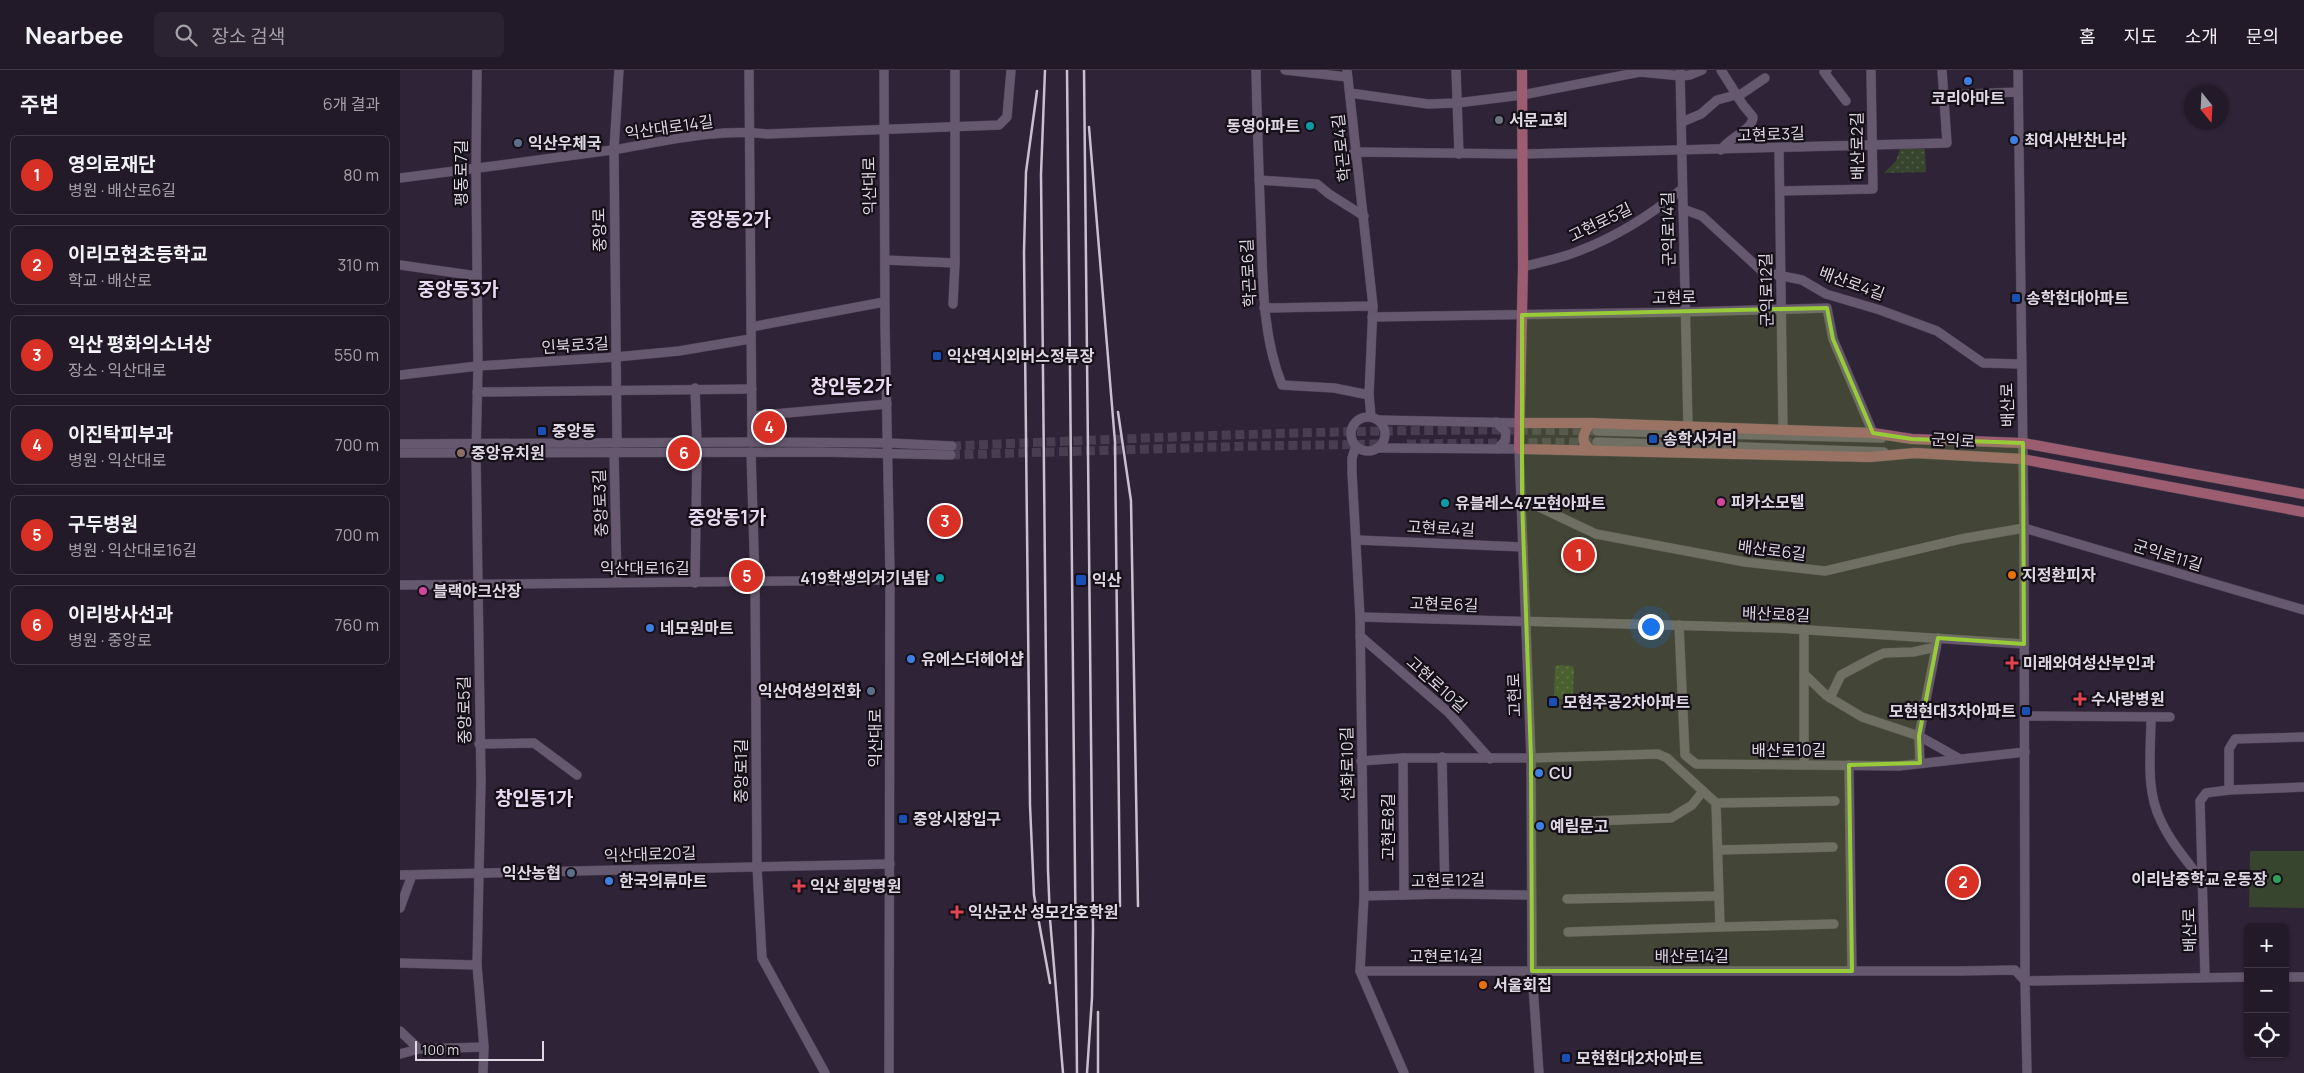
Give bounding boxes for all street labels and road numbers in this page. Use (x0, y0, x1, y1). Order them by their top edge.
street label: 익산대로14길 (623, 110, 715, 144)
street label: 배산로2길 (1845, 112, 1869, 180)
street label: 학곤로4길 (1326, 113, 1356, 183)
street label: 고현로3길 (1737, 122, 1805, 146)
street label: 평동로7길 (450, 140, 472, 206)
street label: 익산대로 (857, 156, 881, 216)
street label: 군익로14길 (1656, 192, 1680, 266)
street label: 고현로5길 (1565, 197, 1635, 247)
street label: 중앙로 (588, 207, 610, 252)
street label: 학곤로6길 (1235, 238, 1261, 308)
street label: 군익로12길 (1754, 253, 1778, 327)
street label: 배산로4길 (1816, 261, 1888, 305)
street label: 고현로 (1652, 286, 1697, 308)
street label: 인북로3길 (540, 332, 610, 358)
street label: 배산로 (1996, 382, 2018, 427)
street label: 군익로 (1930, 428, 1976, 452)
street label: 중앙로3길 (588, 469, 612, 537)
street label: 고현로4길 (1406, 515, 1476, 541)
street label: 군익로11길 (2131, 534, 2205, 576)
street label: 배산로6길 (1737, 535, 1807, 565)
street label: 익산대로16길 (600, 557, 690, 579)
street label: 고현로6길 (1409, 592, 1479, 616)
street label: 배산로8길 (1742, 602, 1810, 626)
street label: 고현로10길 (1402, 651, 1472, 717)
street label: 고현로 (1502, 672, 1526, 717)
street label: 중앙로5길 (452, 676, 476, 744)
street label: 익산대로 (864, 708, 886, 767)
street label: 선화로10길 (1335, 726, 1359, 802)
street label: 중앙로1길 (730, 738, 752, 804)
street label: 배산로10길 (1752, 739, 1826, 761)
street label: 고현로8길 (1377, 793, 1399, 861)
street label: 익산대로20길 (603, 841, 697, 867)
street label: 고현로12길 (1411, 868, 1485, 892)
street label: 배산로 (2178, 907, 2200, 952)
street label: 고현로14길 (1409, 945, 1483, 967)
street label: 배산로14길 (1655, 945, 1729, 967)

